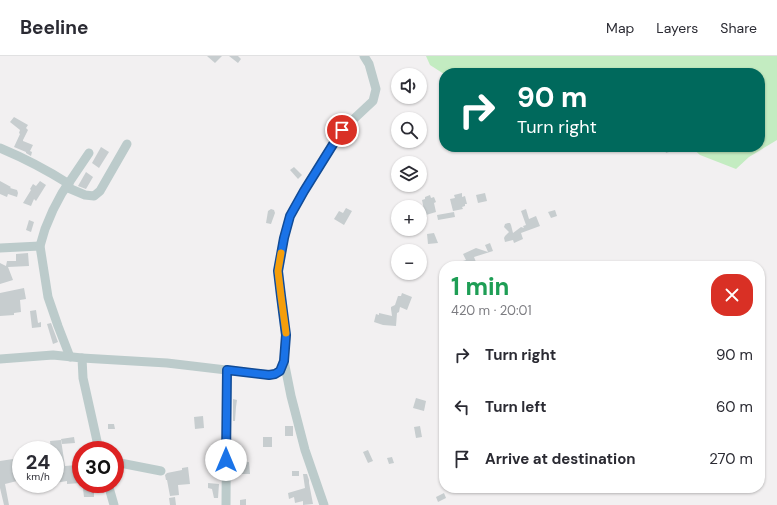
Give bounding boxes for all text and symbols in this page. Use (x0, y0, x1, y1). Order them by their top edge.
text: Beeline (20, 15, 88, 40)
text: Map (606, 19, 634, 37)
text: Layers (656, 19, 698, 37)
text: Share (720, 19, 757, 37)
map controls (391, 68, 427, 280)
button: sound (391, 68, 427, 104)
text: 90 m (517, 79, 587, 116)
icon: right (451, 84, 503, 136)
button: search (391, 112, 427, 148)
pin (325, 113, 359, 147)
text: Turn right (517, 115, 597, 139)
icon: arrive (331, 119, 353, 141)
button: layers (391, 156, 427, 192)
button: + (391, 200, 427, 236)
button: − (391, 244, 427, 280)
text: 1 min (451, 271, 509, 302)
button: close (711, 274, 753, 316)
text: 420 m · 20:01 (451, 302, 532, 319)
icon: right (451, 344, 473, 366)
text: Turn right (485, 345, 556, 365)
text: 90 m (716, 345, 753, 365)
icon: left (451, 396, 473, 418)
text: Turn left (485, 397, 546, 417)
text: 60 m (716, 397, 753, 417)
position arrow (205, 439, 247, 481)
speed limit sign: 30 (72, 441, 124, 493)
icon: arrive (451, 448, 473, 470)
text: 24 (26, 449, 50, 475)
text: Arrive at destination (485, 449, 636, 469)
text: 270 m (709, 449, 753, 469)
text: km/h (26, 470, 50, 483)

